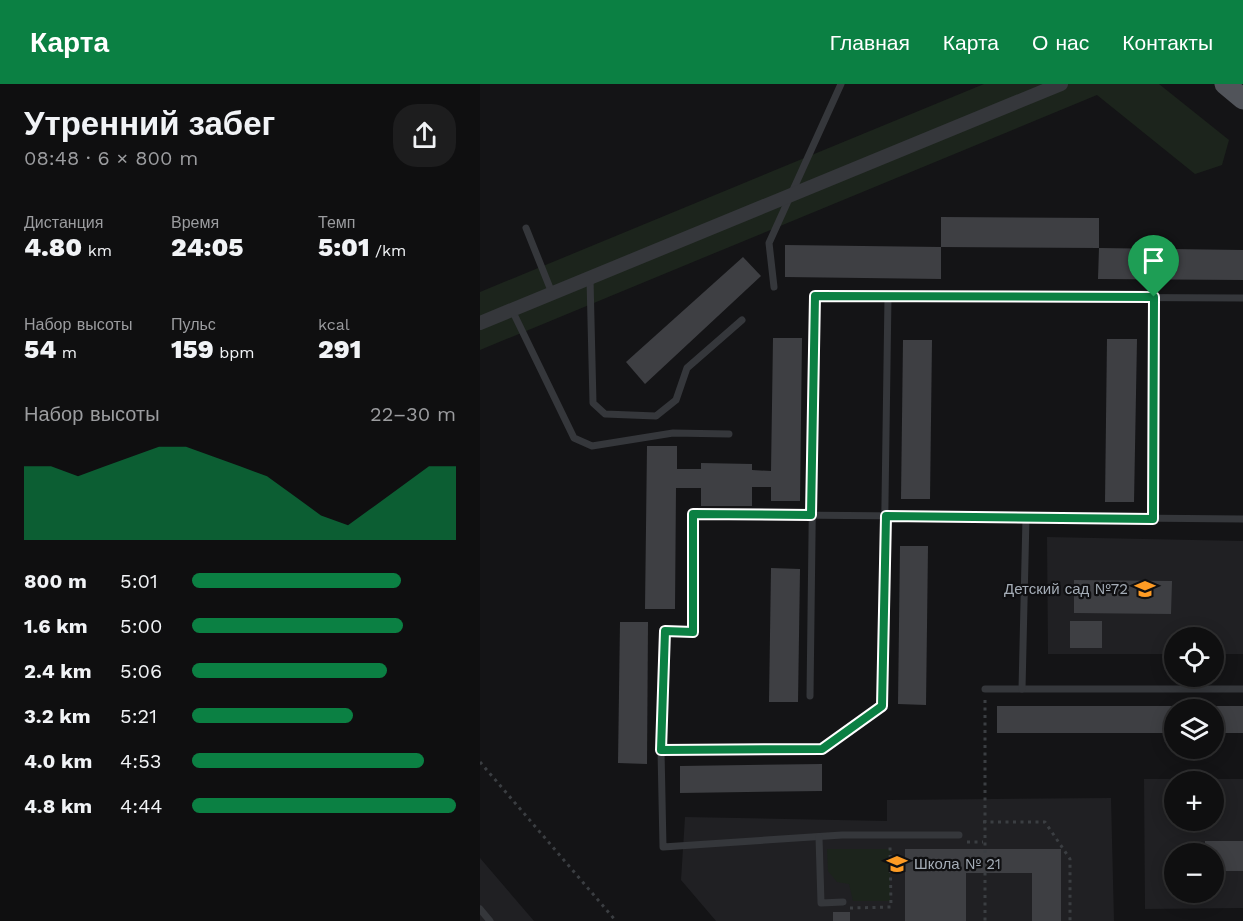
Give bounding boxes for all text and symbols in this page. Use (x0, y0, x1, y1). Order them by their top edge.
text: Карта (30, 26, 109, 59)
text: Главная (830, 30, 910, 55)
text: Карта (943, 30, 999, 55)
text: О нас (1032, 30, 1089, 55)
text: Контакты (1122, 30, 1213, 55)
text: Утренний забег (24, 104, 275, 143)
button: share (393, 104, 456, 167)
text: 08:48 · 6 × 800 m (24, 146, 198, 170)
text: Дистанция (24, 213, 103, 232)
text: Время (171, 213, 219, 232)
text: Темп (318, 213, 355, 232)
text: 4.80 (24, 232, 82, 262)
text: 24:05 (171, 232, 243, 262)
text: 5:01 (318, 232, 370, 262)
pin (1128, 235, 1179, 297)
text: km (82, 241, 112, 260)
text: /km (370, 241, 406, 260)
icon: arrive (1137, 244, 1170, 277)
text: Набор высоты (24, 315, 132, 334)
text: Пульс (171, 315, 216, 334)
text: kcal (318, 315, 350, 334)
text: 54 (24, 334, 56, 364)
text: 159 (171, 334, 214, 364)
text: 291 (318, 334, 361, 364)
text: m (56, 343, 77, 362)
text: bpm (214, 343, 255, 362)
text: Набор высоты (24, 402, 160, 426)
text: 22–30 m (370, 402, 456, 426)
text: 800 m (24, 569, 87, 593)
text: 5:01 (120, 569, 158, 593)
school or university icon: Детский сад №72 (1133, 577, 1157, 601)
place label: Детский сад №72 (1004, 580, 1128, 598)
text: 1.6 km (24, 614, 88, 638)
text: 5:00 (120, 614, 162, 638)
map controls (1164, 627, 1224, 903)
button: locate (1164, 627, 1224, 687)
text: 2.4 km (24, 659, 92, 683)
text: 5:06 (120, 659, 162, 683)
button: layers (1164, 699, 1224, 759)
text: 3.2 km (24, 704, 91, 728)
text: 5:21 (120, 704, 157, 728)
text: 4.0 km (24, 749, 92, 773)
text: 4:53 (120, 749, 161, 773)
button: + (1164, 771, 1224, 831)
text: 4.8 km (24, 794, 92, 818)
text: 4:44 (120, 794, 163, 818)
button: − (1164, 843, 1224, 903)
school or university icon: Школа № 21 (885, 852, 909, 876)
place label: Школа № 21 (914, 855, 1001, 873)

